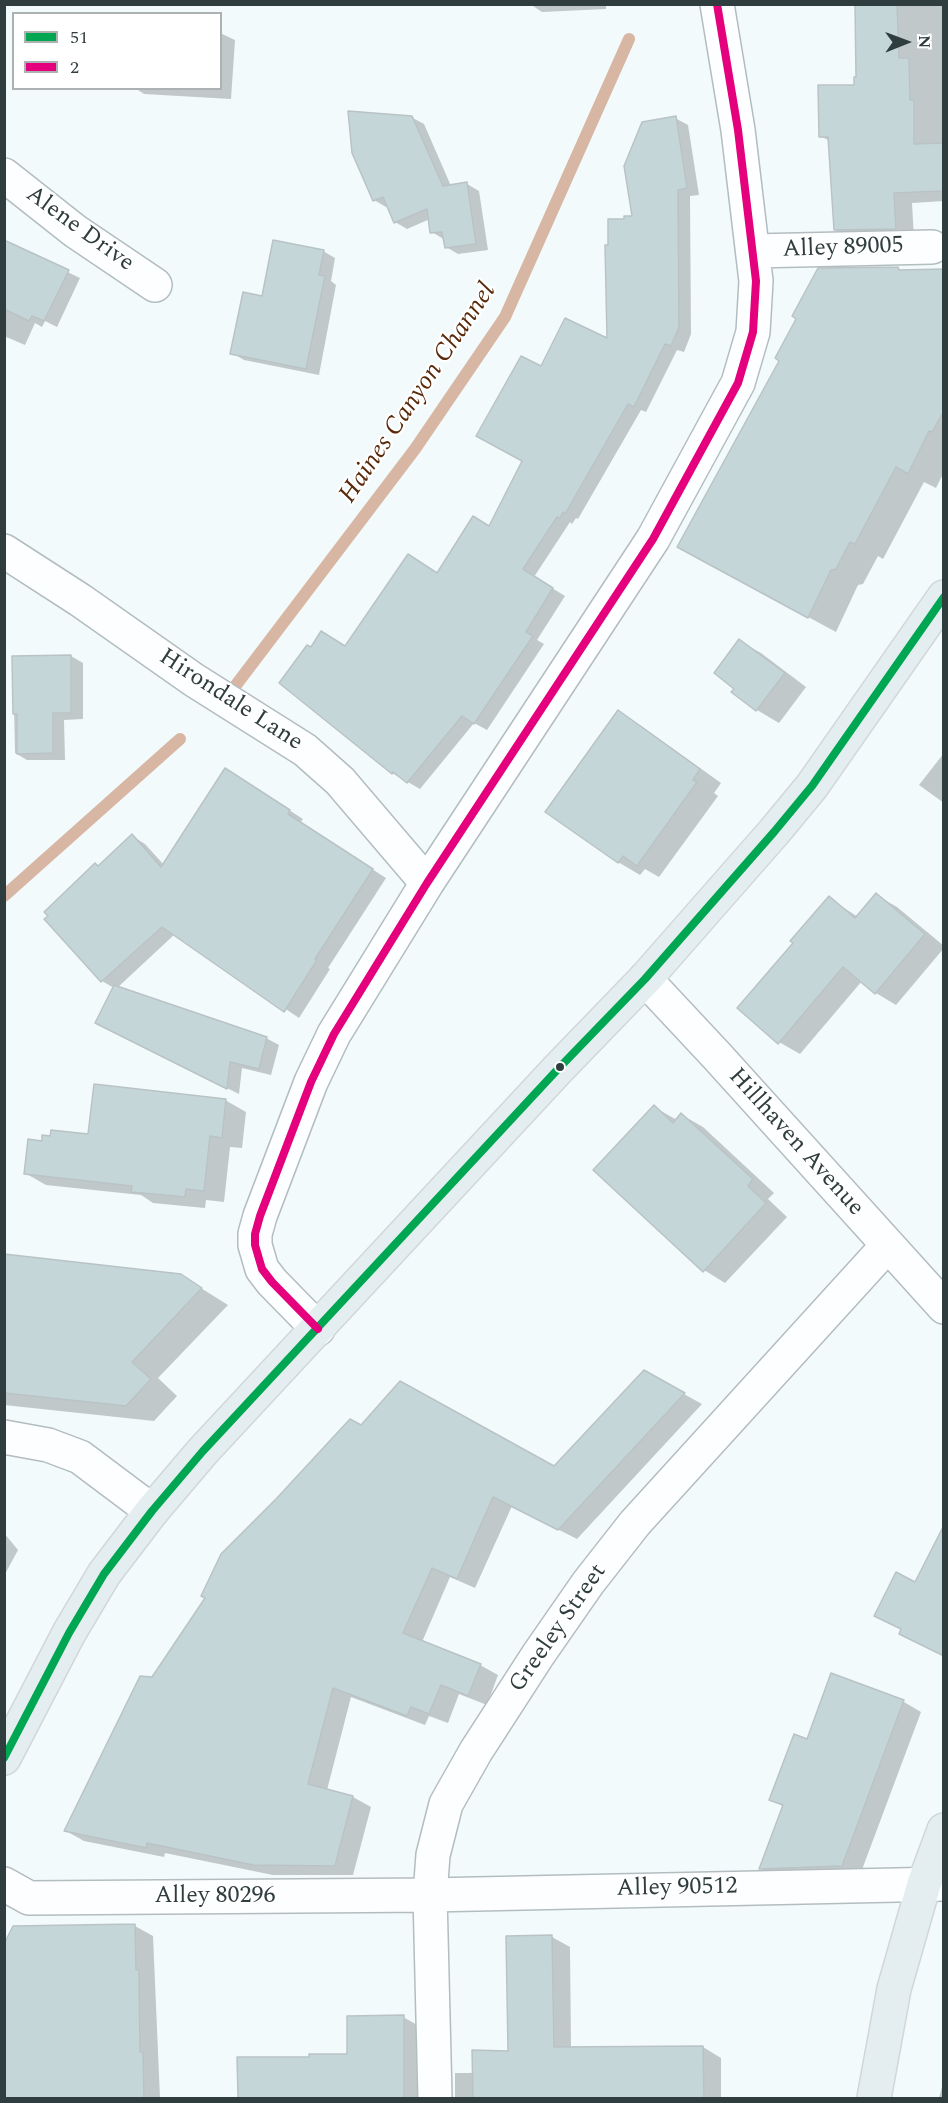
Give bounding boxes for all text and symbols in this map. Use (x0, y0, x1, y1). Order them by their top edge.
legend (12, 12, 222, 90)
north arrow (876, 12, 936, 72)
text: 51 (70, 24, 88, 51)
text: N (912, 35, 936, 48)
text: 2 (70, 54, 79, 81)
street label: Alene Drive (19, 181, 139, 279)
street label: Alley 89005 (782, 232, 904, 266)
water label: Haines Canyon Channel (334, 278, 504, 510)
street label: Hirondale Lane (153, 644, 307, 758)
unlabelled marker (554, 1061, 566, 1073)
street label: Hillhaven Avenue (721, 1063, 869, 1223)
street label: Greeley Street (504, 1559, 614, 1699)
street label: Alley 90512 (616, 1874, 738, 1904)
street label: Alley 80296 (154, 1883, 276, 1911)

